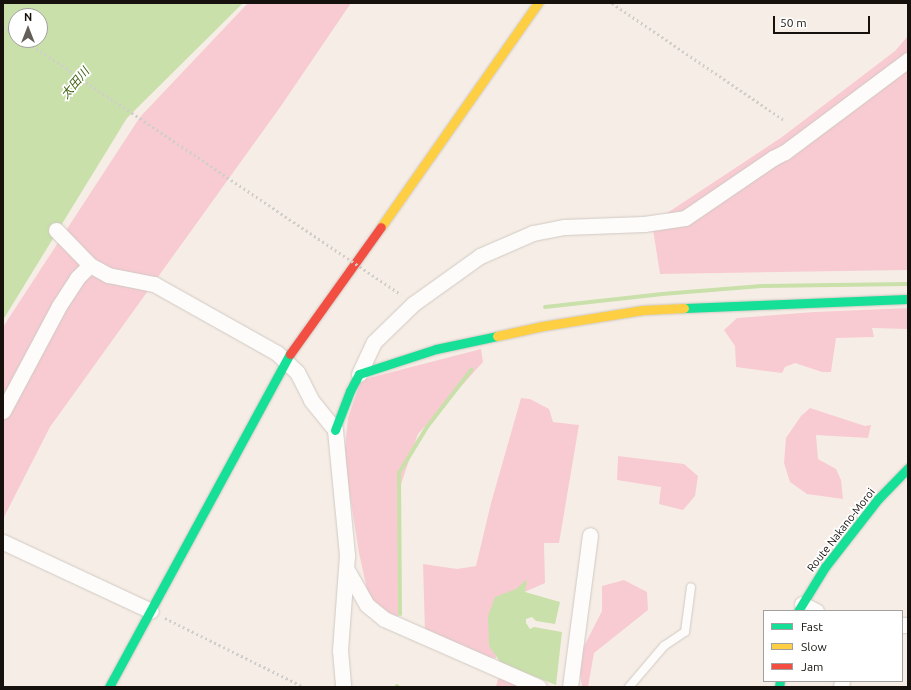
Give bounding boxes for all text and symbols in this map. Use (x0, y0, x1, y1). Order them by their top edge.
north arrow (8, 8, 48, 48)
scale bar (775, 8, 872, 34)
text: N (24, 11, 32, 23)
text: 50 m (780, 16, 807, 29)
water label: 太田川 (58, 65, 92, 101)
street label: Route Nakano-Moroi (804, 486, 878, 574)
legend (763, 610, 903, 682)
text: Fast (801, 620, 823, 633)
text: Slow (801, 640, 827, 653)
text: Jam (801, 660, 823, 673)

